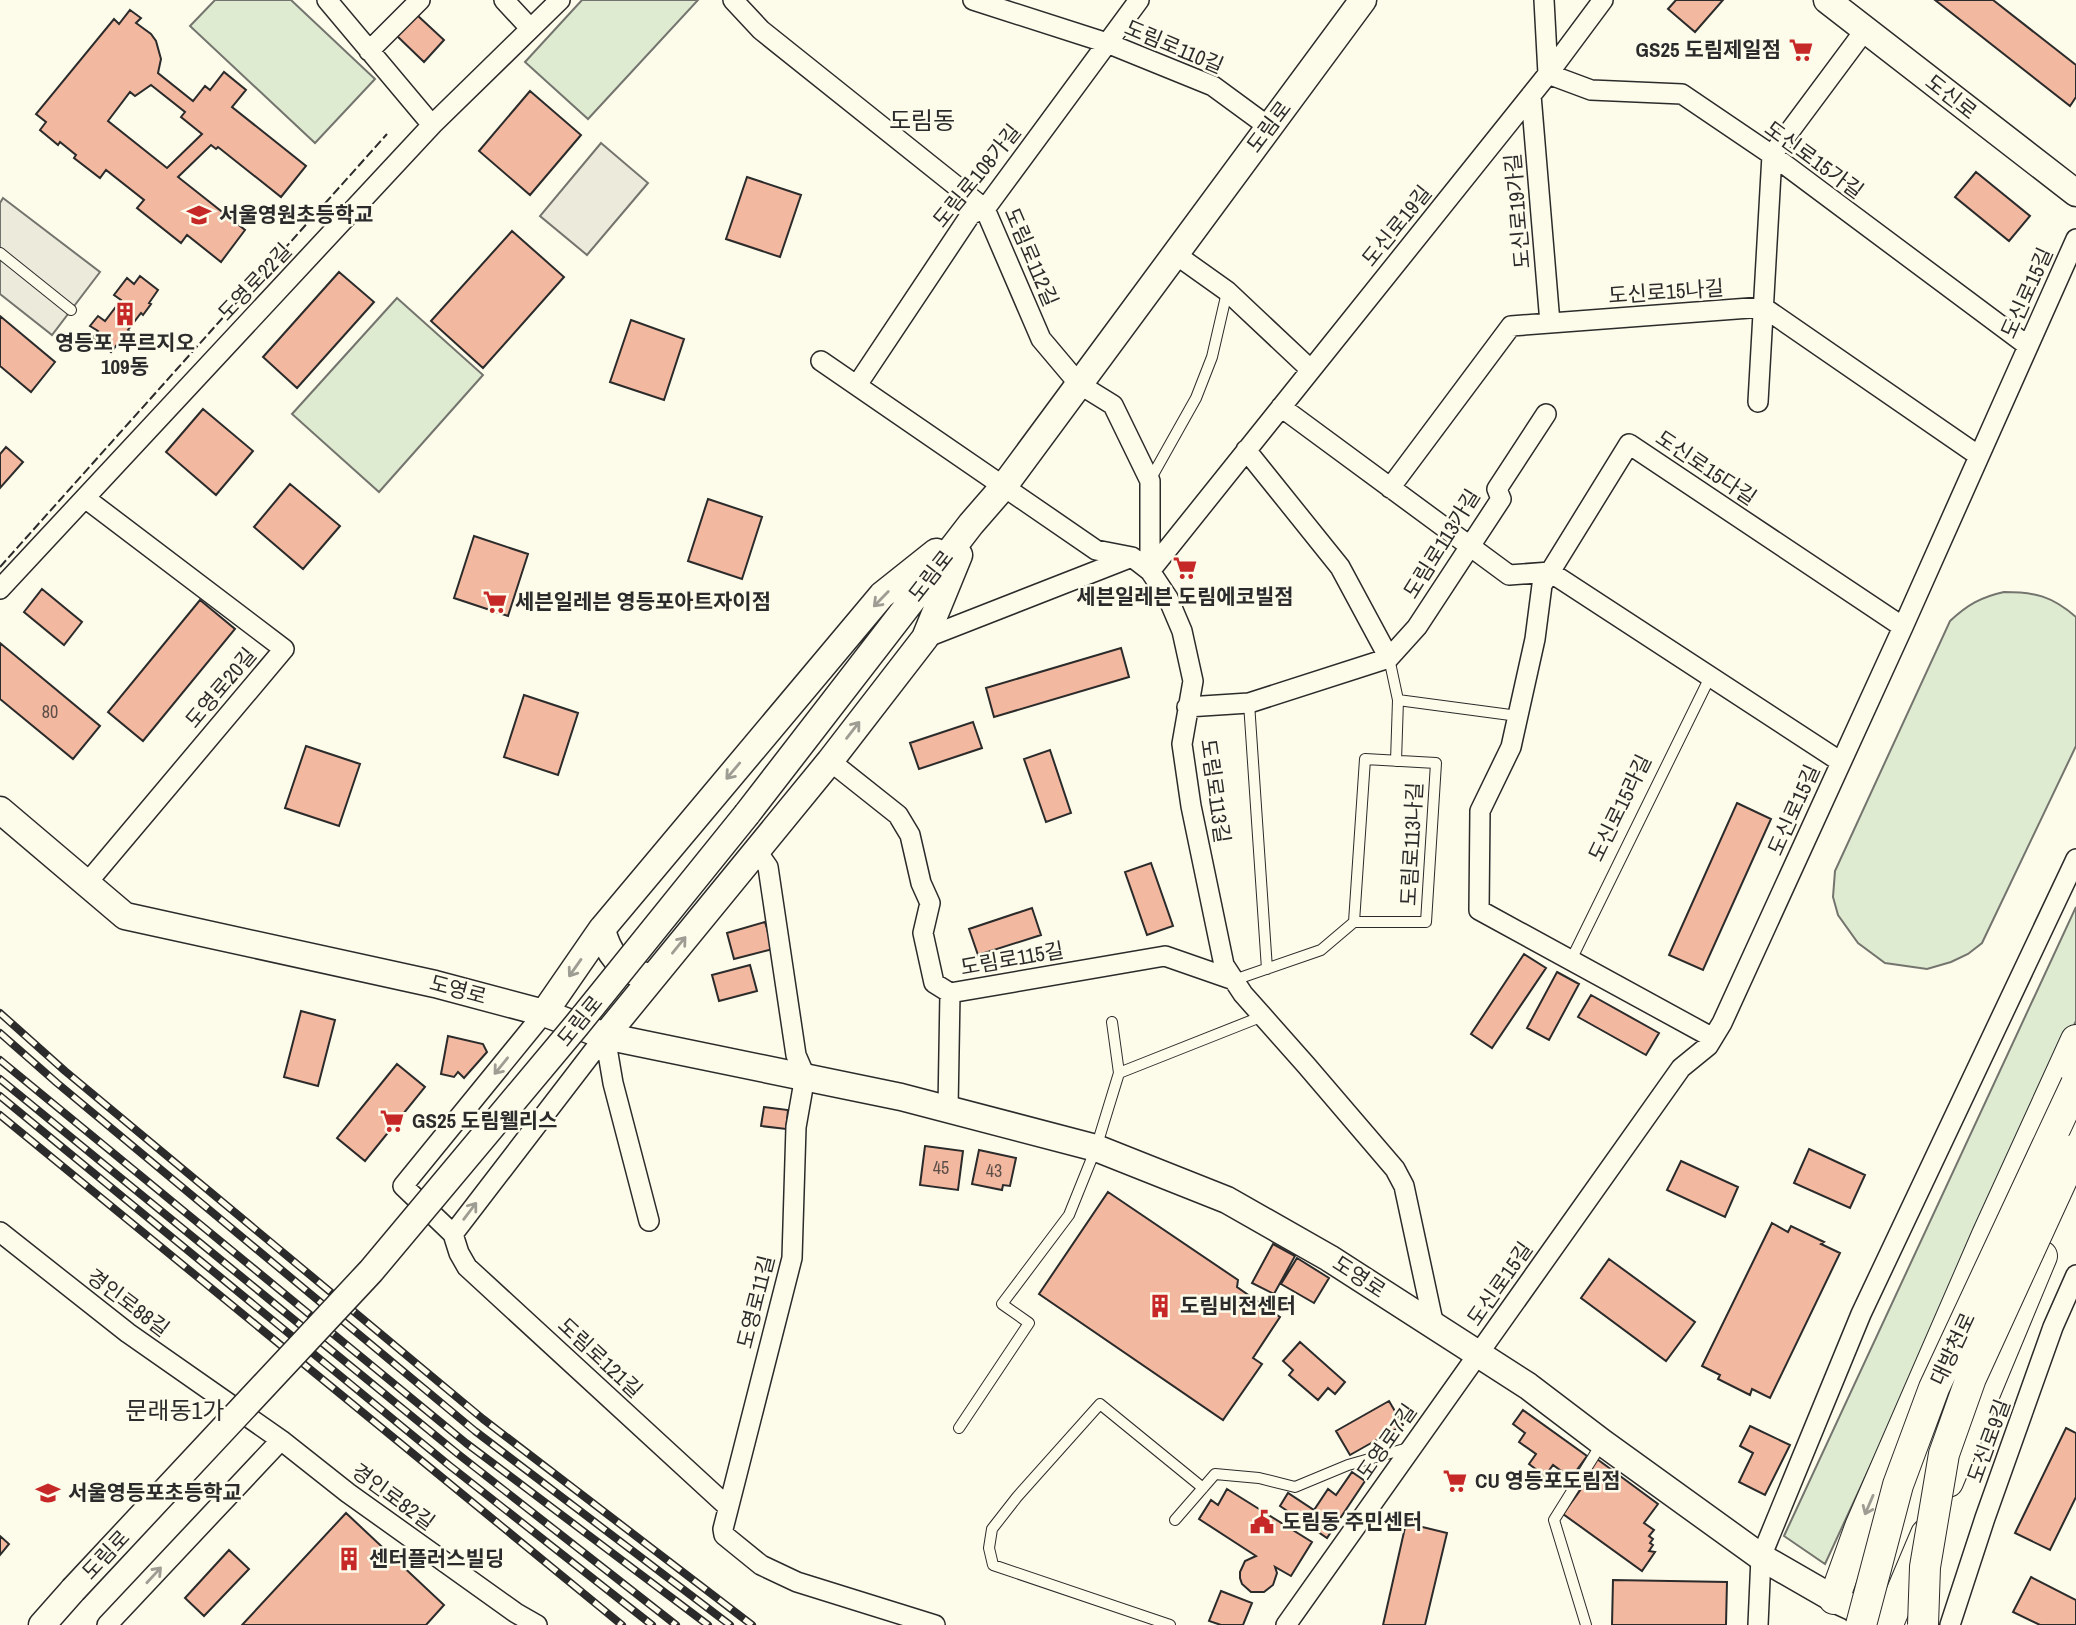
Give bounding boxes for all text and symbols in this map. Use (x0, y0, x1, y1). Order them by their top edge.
street label: 도림로110길 (1120, 13, 1228, 80)
place label: GS25 도림제일점 (1636, 35, 1781, 64)
supermarket icon: GS25 도림제일점 (1787, 36, 1815, 64)
street label: 도신로 (1920, 67, 1983, 126)
street label: 도림로 (1240, 95, 1298, 159)
district label: 도림동 (889, 104, 955, 136)
street label: 도신로15가길 (1759, 114, 1870, 205)
street label: 도림로108가길 (926, 118, 1027, 234)
street label: 도신로19가길 (1498, 152, 1537, 270)
street label: 도신로19길 (1355, 179, 1438, 272)
place label: 서울영원초등학교 (219, 200, 374, 229)
school or university icon: 서울영원초등학교 (185, 201, 213, 229)
street label: 도림로112길 (998, 203, 1065, 311)
street label: 도영로22길 (211, 237, 298, 327)
street label: 도신로15길 (1994, 243, 2059, 343)
street label: 도신로15나길 (1607, 273, 1725, 310)
building icon: 영등포 푸르지오 109동 (111, 300, 139, 328)
place label: 영등포 푸르지오 109동 (55, 328, 195, 381)
street label: 도신로15다길 (1650, 423, 1762, 512)
street label: 도림로113가길 (1396, 483, 1487, 604)
street label: 도림로 (901, 544, 960, 607)
supermarket icon: 세븐일레븐 도림에코빌점 (1171, 554, 1199, 582)
place label: 세븐일레븐 도림에코빌점 (1076, 582, 1294, 611)
place label: 세븐일레븐 영등포아트자이점 (515, 587, 771, 616)
supermarket icon: 세븐일레븐 영등포아트자이점 (481, 588, 509, 616)
one-way arrow (872, 590, 889, 607)
street label: 도영로20길 (179, 641, 263, 734)
house number: 80 (42, 699, 58, 724)
one-way arrow (846, 722, 861, 740)
street label: 도림로113길 (1194, 737, 1237, 845)
street label: 도신로15라길 (1581, 749, 1658, 866)
street label: 도신로15길 (1761, 760, 1826, 860)
one-way arrow (725, 762, 741, 780)
street label: 도림로113나길 (1394, 781, 1429, 907)
street label: 도림로115길 (958, 935, 1066, 982)
one-way arrow (671, 937, 687, 955)
one-way arrow (568, 958, 582, 977)
street label: 도영로 (426, 968, 490, 1011)
street label: 도림로 (550, 989, 609, 1052)
one-way arrow (493, 1057, 508, 1075)
place label: GS25 도림웰리스 (412, 1106, 557, 1135)
supermarket icon: GS25 도림웰리스 (378, 1107, 406, 1135)
house number: 45 (933, 1155, 949, 1180)
house number: 43 (986, 1158, 1002, 1183)
one-way arrow (463, 1203, 478, 1221)
street label: 도신로15길 (1460, 1236, 1539, 1332)
street label: 도영로 (1327, 1249, 1391, 1305)
street label: 도영로11길 (730, 1252, 781, 1352)
street label: 경인로88길 (81, 1262, 176, 1343)
place label: 도림비전센터 (1180, 1291, 1296, 1320)
building icon: 도림비전센터 (1146, 1292, 1174, 1320)
street label: 대방천로 (1923, 1308, 1982, 1390)
street label: 도림로121길 (552, 1311, 649, 1404)
district label: 문래동1가 (125, 1394, 225, 1426)
street label: 도신로9길 (1960, 1395, 2017, 1487)
street label: 도영로7길 (1350, 1398, 1423, 1486)
street label: 경인로82길 (346, 1457, 441, 1537)
place label: CU 영등포도림점 (1475, 1466, 1621, 1495)
supermarket icon: CU 영등포도림점 (1441, 1467, 1469, 1495)
place label: 서울영등포초등학교 (68, 1478, 242, 1507)
school or university icon: 서울영등포초등학교 (34, 1479, 62, 1507)
one-way arrow (1862, 1494, 1875, 1515)
place label: 도림동 주민센터 (1282, 1507, 1422, 1536)
public building icon: 도림동 주민센터 (1248, 1508, 1276, 1536)
street label: 도림로 (75, 1524, 136, 1586)
place label: 센터플러스빌딩 (369, 1544, 504, 1573)
building icon: 센터플러스빌딩 (335, 1545, 363, 1573)
one-way arrow (146, 1566, 162, 1584)

